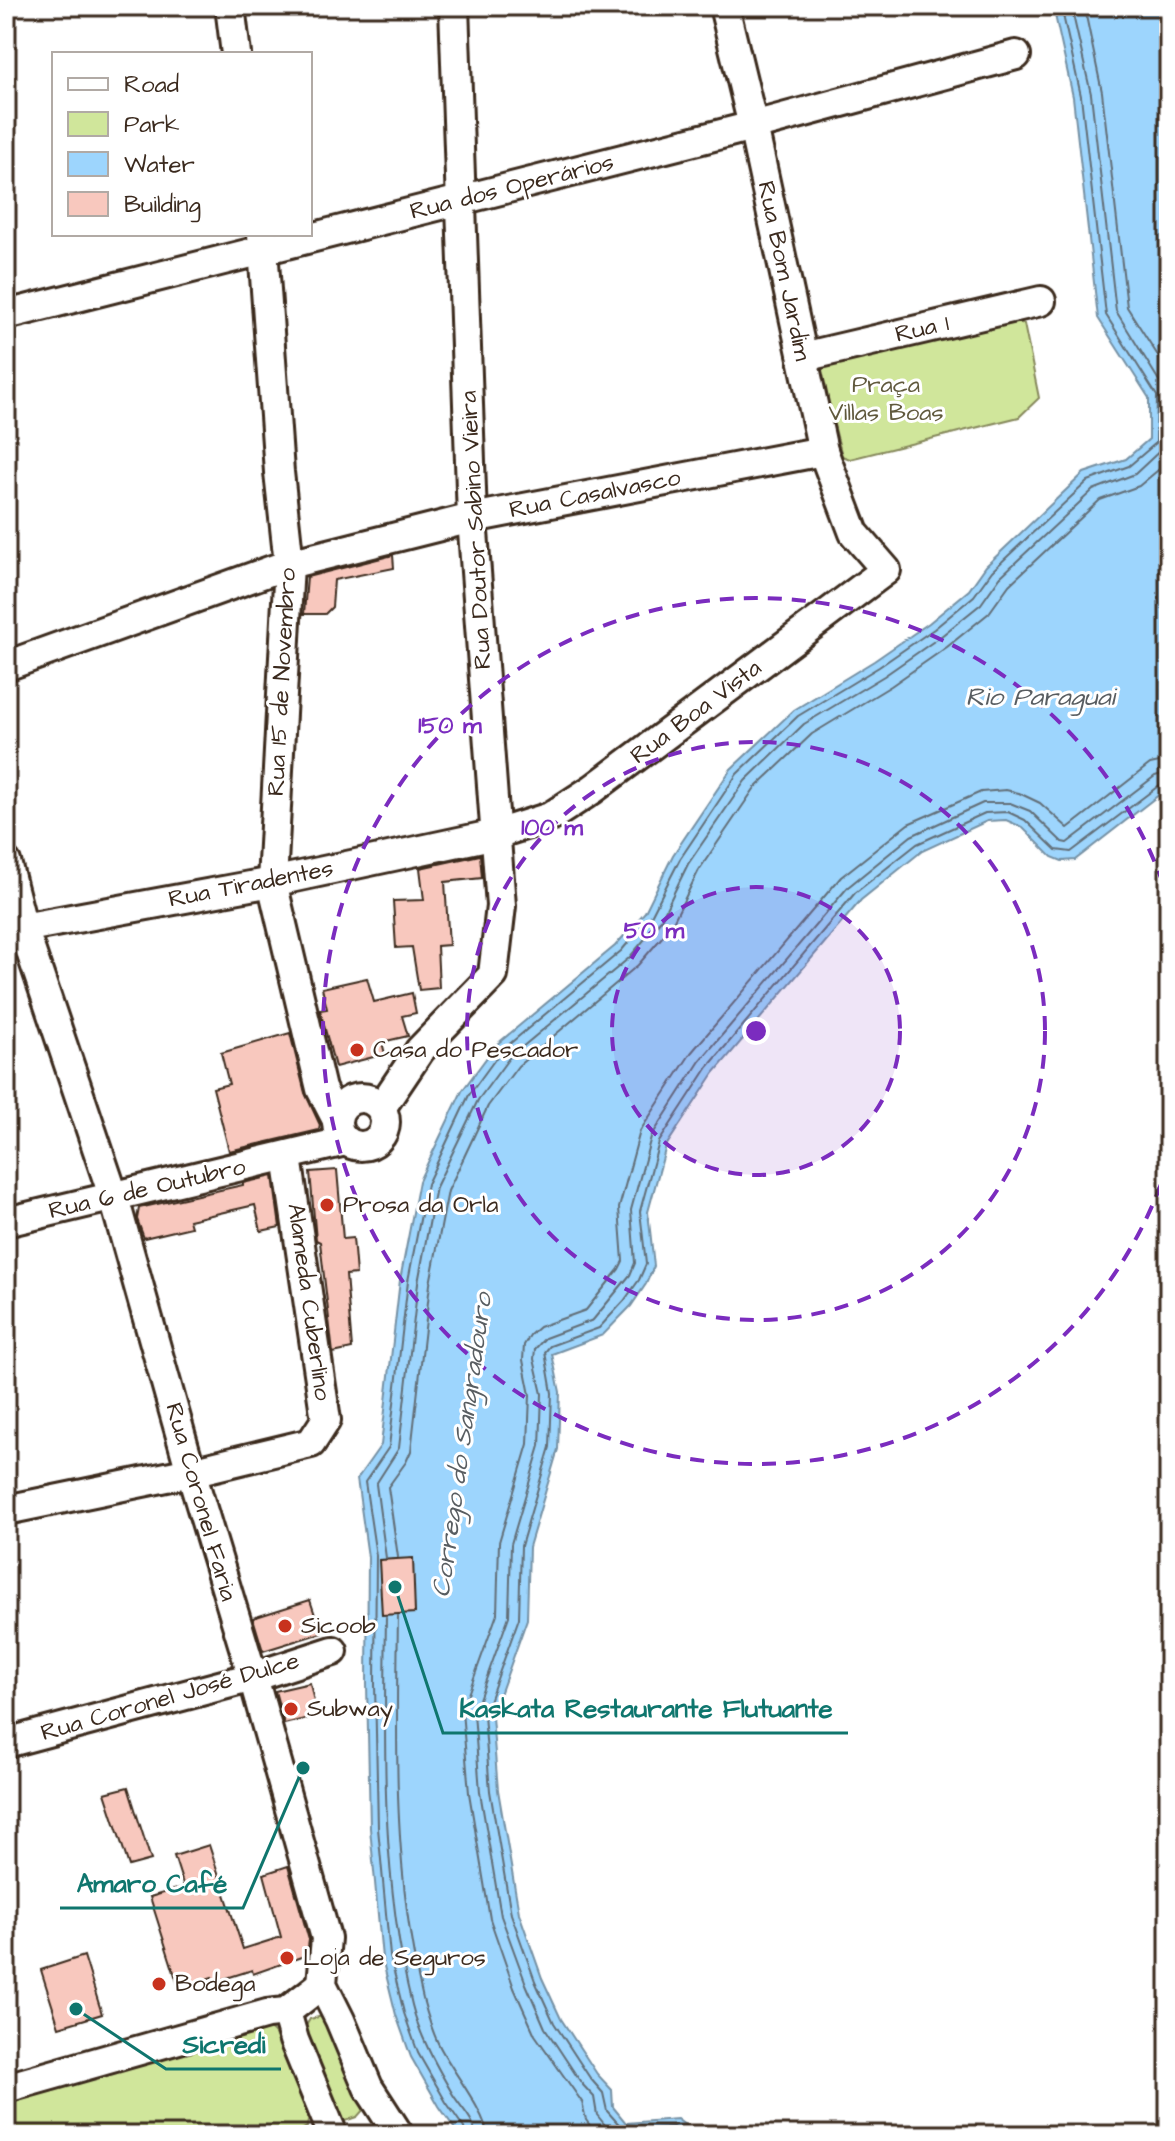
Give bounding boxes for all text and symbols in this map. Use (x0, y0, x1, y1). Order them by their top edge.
legend (52, 52, 312, 236)
text: Road (124, 68, 179, 102)
text: Park (124, 108, 180, 142)
street label: Rua dos Operários (407, 145, 617, 229)
text: Water (124, 148, 195, 182)
street label: Rua Bom Jardim (748, 178, 820, 364)
text: Building (124, 188, 201, 223)
street label: Rua 1 (892, 306, 952, 352)
park label: Praça Villas Boas (829, 368, 943, 430)
street label: Rua Doutor Sabino Vieira (452, 390, 500, 670)
street label: Rua Casalvasco (506, 461, 684, 527)
street label: Rua 15 de Novembro (259, 566, 305, 797)
street label: Rua Boa Vista (623, 651, 769, 773)
water label: Rio Paraguai (966, 679, 1117, 716)
text: 150 m (418, 709, 482, 743)
text: 100 m (521, 811, 583, 845)
street label: Rua Tiradentes (166, 851, 336, 917)
text: 50 m (624, 914, 685, 948)
centre of rings (742, 1017, 770, 1045)
place label: Casa do Pescador (373, 1033, 578, 1067)
marker: Casa do Pescador (348, 1041, 366, 1059)
street label: Rua 6 de Outubro (45, 1150, 249, 1228)
place label: Prosa da Orla (343, 1188, 498, 1222)
marker: Prosa da Orla (318, 1196, 336, 1214)
street label: Alameda Cuberlino (278, 1201, 340, 1403)
water label: Corrego do Sangradouro (423, 1288, 502, 1599)
street label: Rua Coronel Faria (156, 1399, 246, 1605)
place label: Sicoob (301, 1609, 376, 1643)
marker: Sicoob (276, 1617, 294, 1635)
street label: Rua Coronel José Dulce (37, 1644, 303, 1750)
callout: Kaskata Restaurante Flutuante (443, 1683, 848, 1733)
text: Kaskata Restaurante Flutuante (459, 1691, 833, 1727)
place label: Subway (307, 1692, 393, 1727)
marker: Subway (282, 1700, 300, 1718)
callout: Amaro Café (60, 1858, 243, 1908)
text: Amaro Café (77, 1866, 227, 1902)
place label: Loja de Seguros (303, 1941, 486, 1976)
marker: Loja de Seguros (278, 1949, 296, 1967)
place label: Bodega (175, 1967, 255, 2002)
marker: Bodega (150, 1975, 168, 1993)
callout: Sicredi (166, 2019, 281, 2069)
text: Sicredi (182, 2027, 265, 2063)

